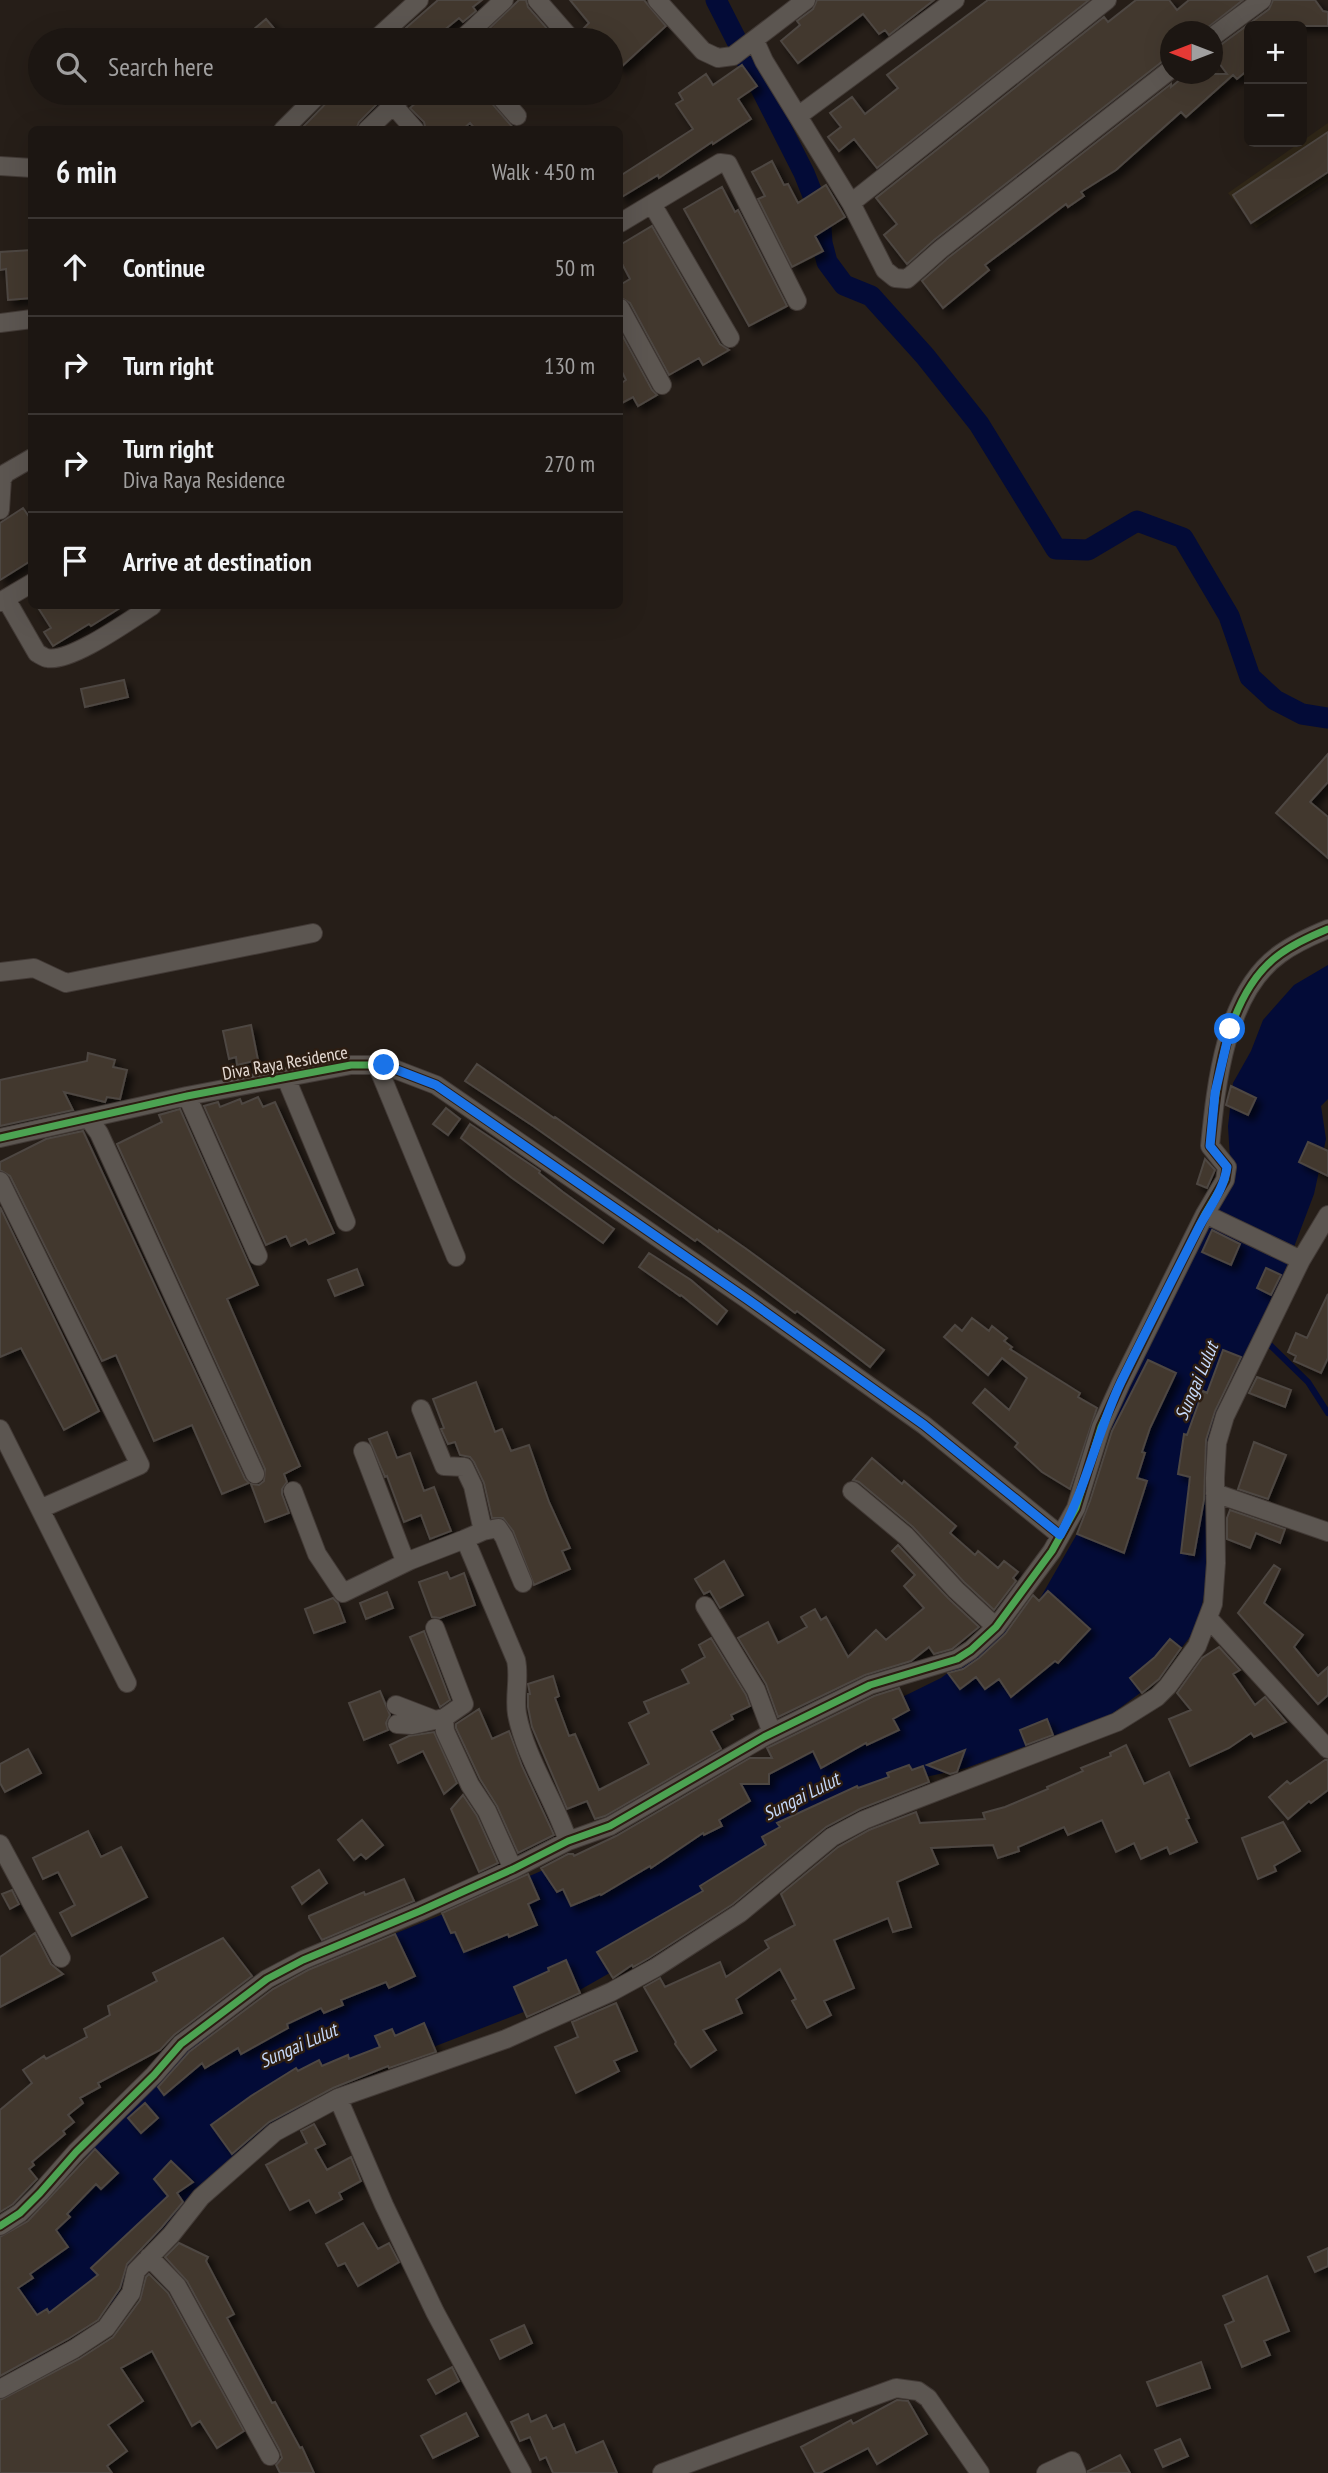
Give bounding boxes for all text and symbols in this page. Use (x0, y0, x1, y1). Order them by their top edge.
north arrow (1160, 21, 1223, 84)
map controls (1244, 21, 1307, 147)
button: + (1244, 21, 1307, 84)
search box (28, 28, 623, 105)
icon: search (52, 48, 90, 86)
text: Search here (108, 50, 214, 83)
button: − (1244, 84, 1307, 147)
text: 6 min (56, 152, 117, 191)
text: Walk · 450 m (492, 157, 595, 186)
icon: ahead (56, 248, 94, 286)
text: Continue (123, 251, 205, 284)
text: 50 m (554, 253, 595, 282)
icon: right (56, 346, 94, 384)
text: Turn right (123, 349, 214, 382)
text: 130 m (544, 351, 595, 380)
text: Turn right (123, 432, 214, 465)
icon: right (56, 444, 94, 482)
text: 270 m (544, 449, 595, 478)
text: Diva Raya Residence (123, 465, 285, 494)
icon: arrive (56, 542, 94, 580)
text: Arrive at destination (123, 545, 312, 578)
route start (1214, 1013, 1245, 1044)
street label: Diva Raya Residence (220, 1040, 349, 1085)
route end (368, 1049, 399, 1080)
water label: Sungai Lulut (1169, 1336, 1224, 1424)
water label: Sungai Lulut (759, 1765, 846, 1825)
water label: Sungai Lulut (255, 2016, 343, 2073)

